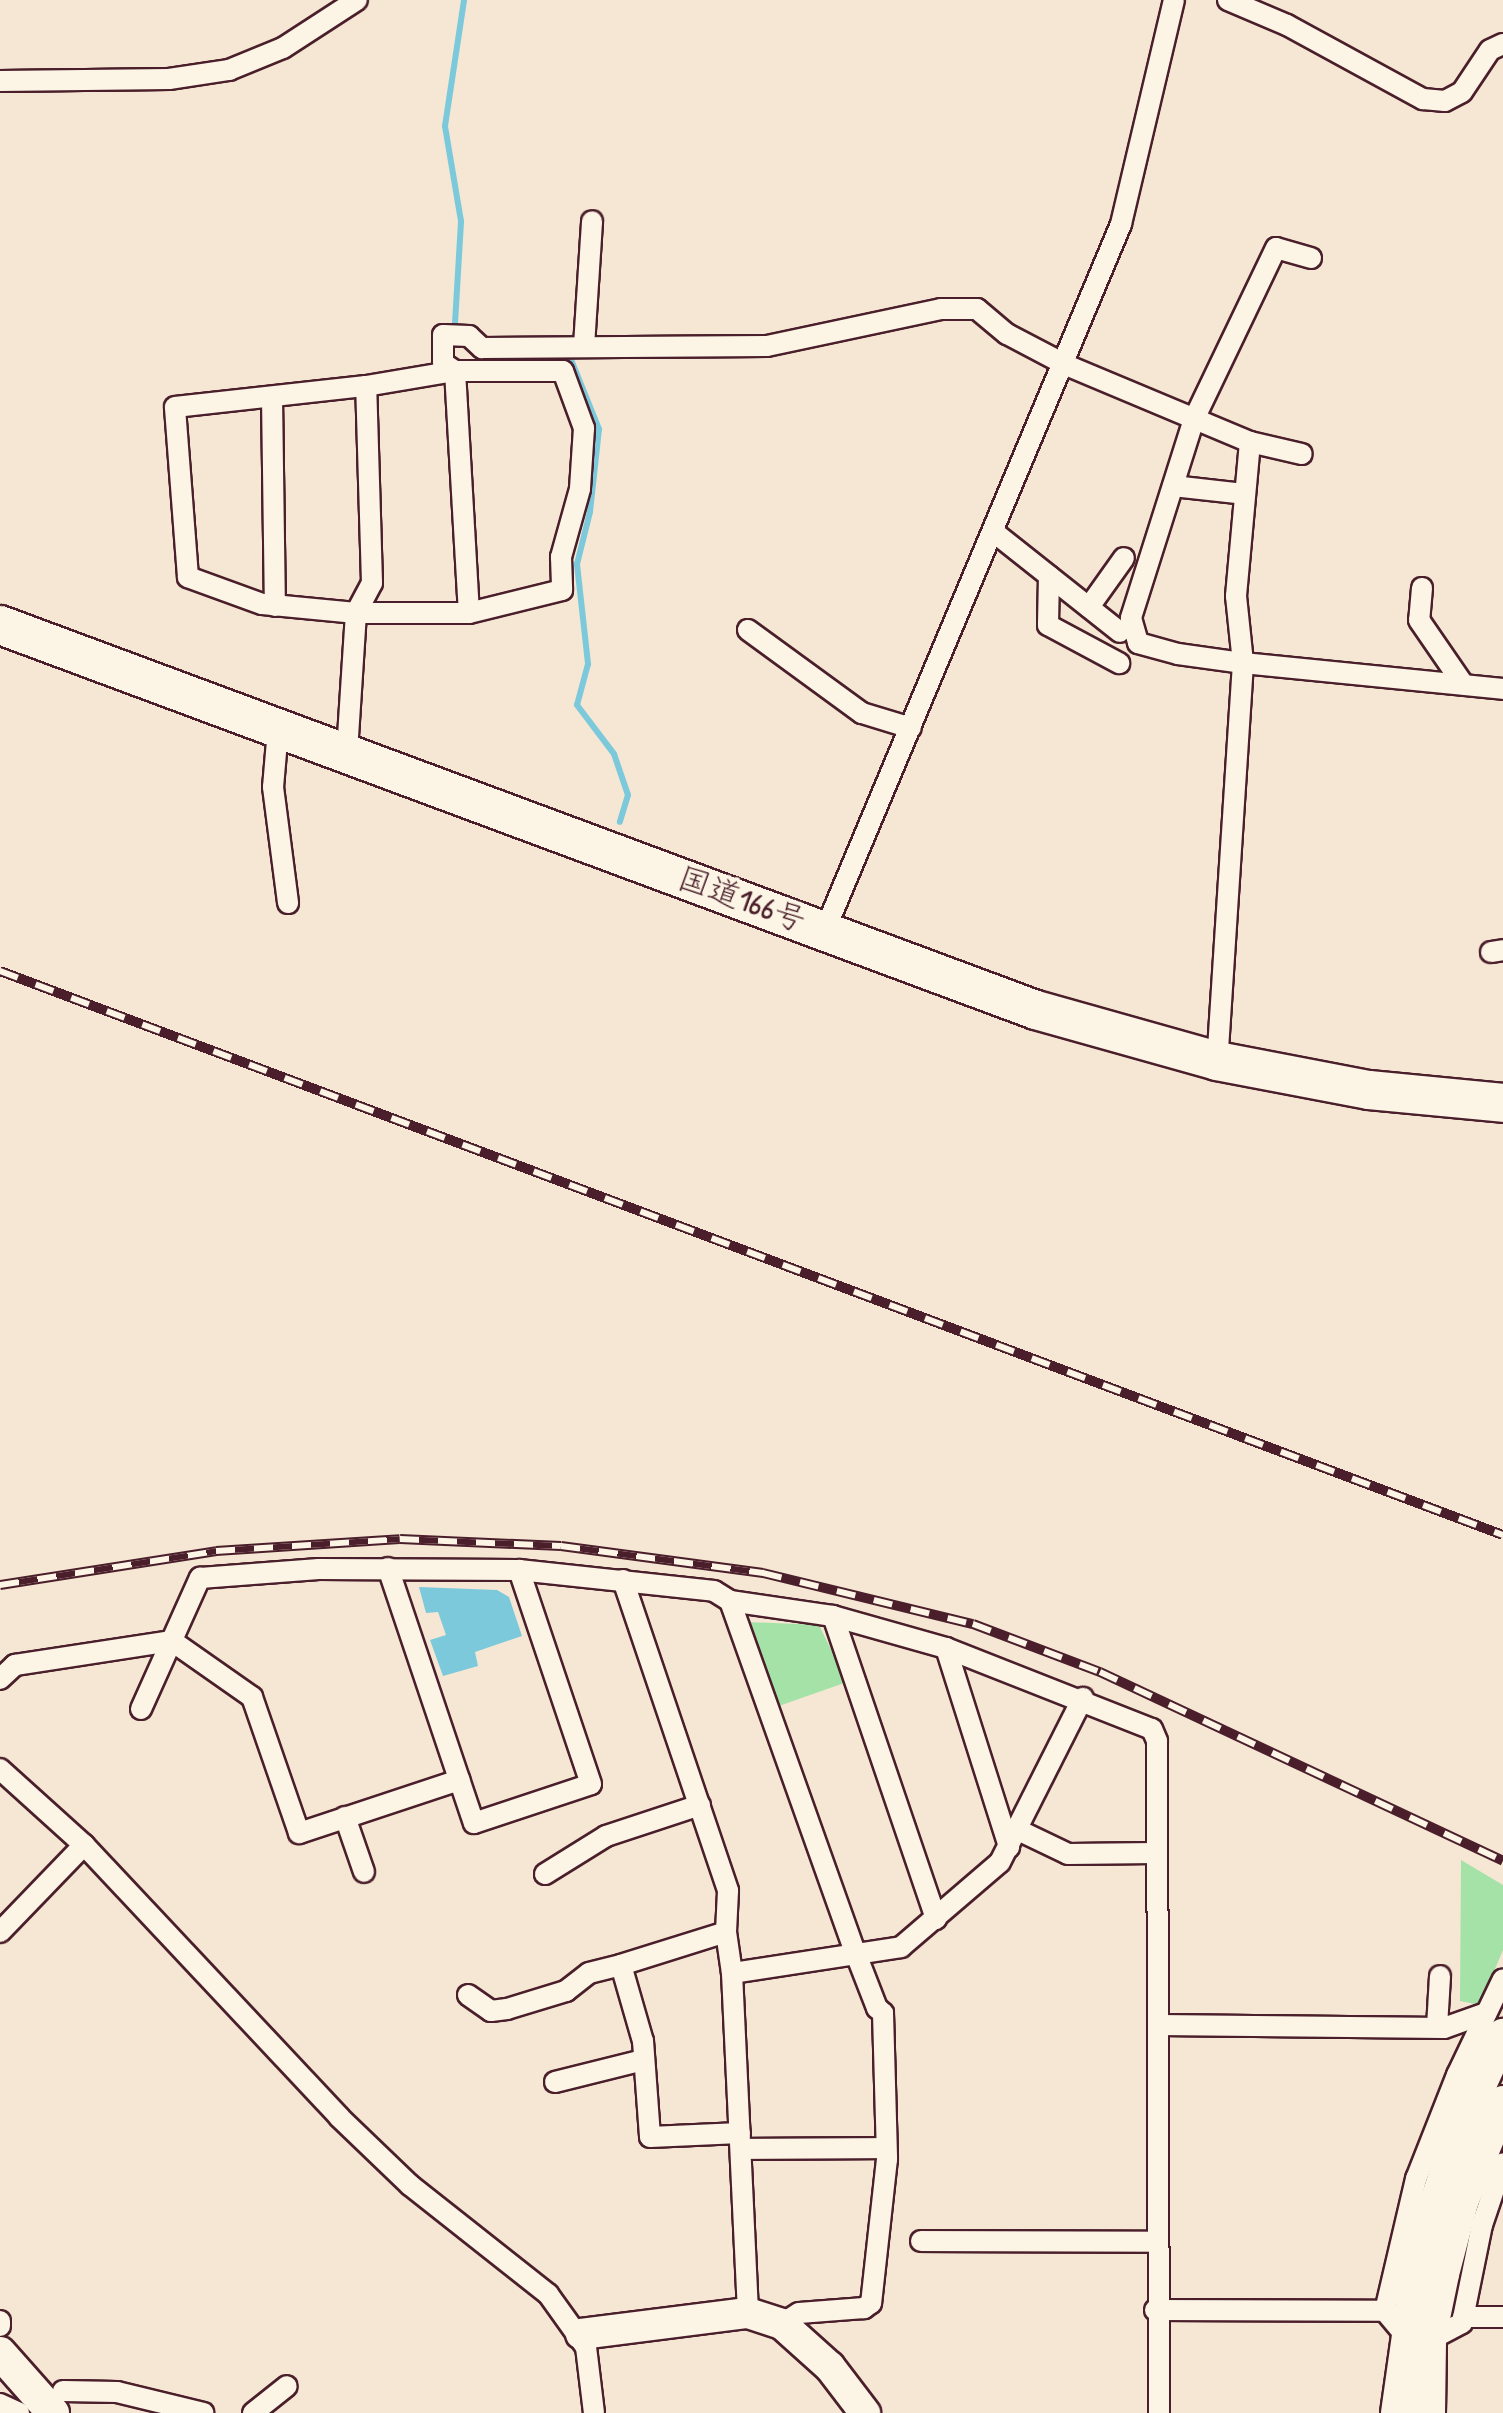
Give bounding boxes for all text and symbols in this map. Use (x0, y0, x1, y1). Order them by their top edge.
street label: 国道166号 (673, 858, 811, 940)

